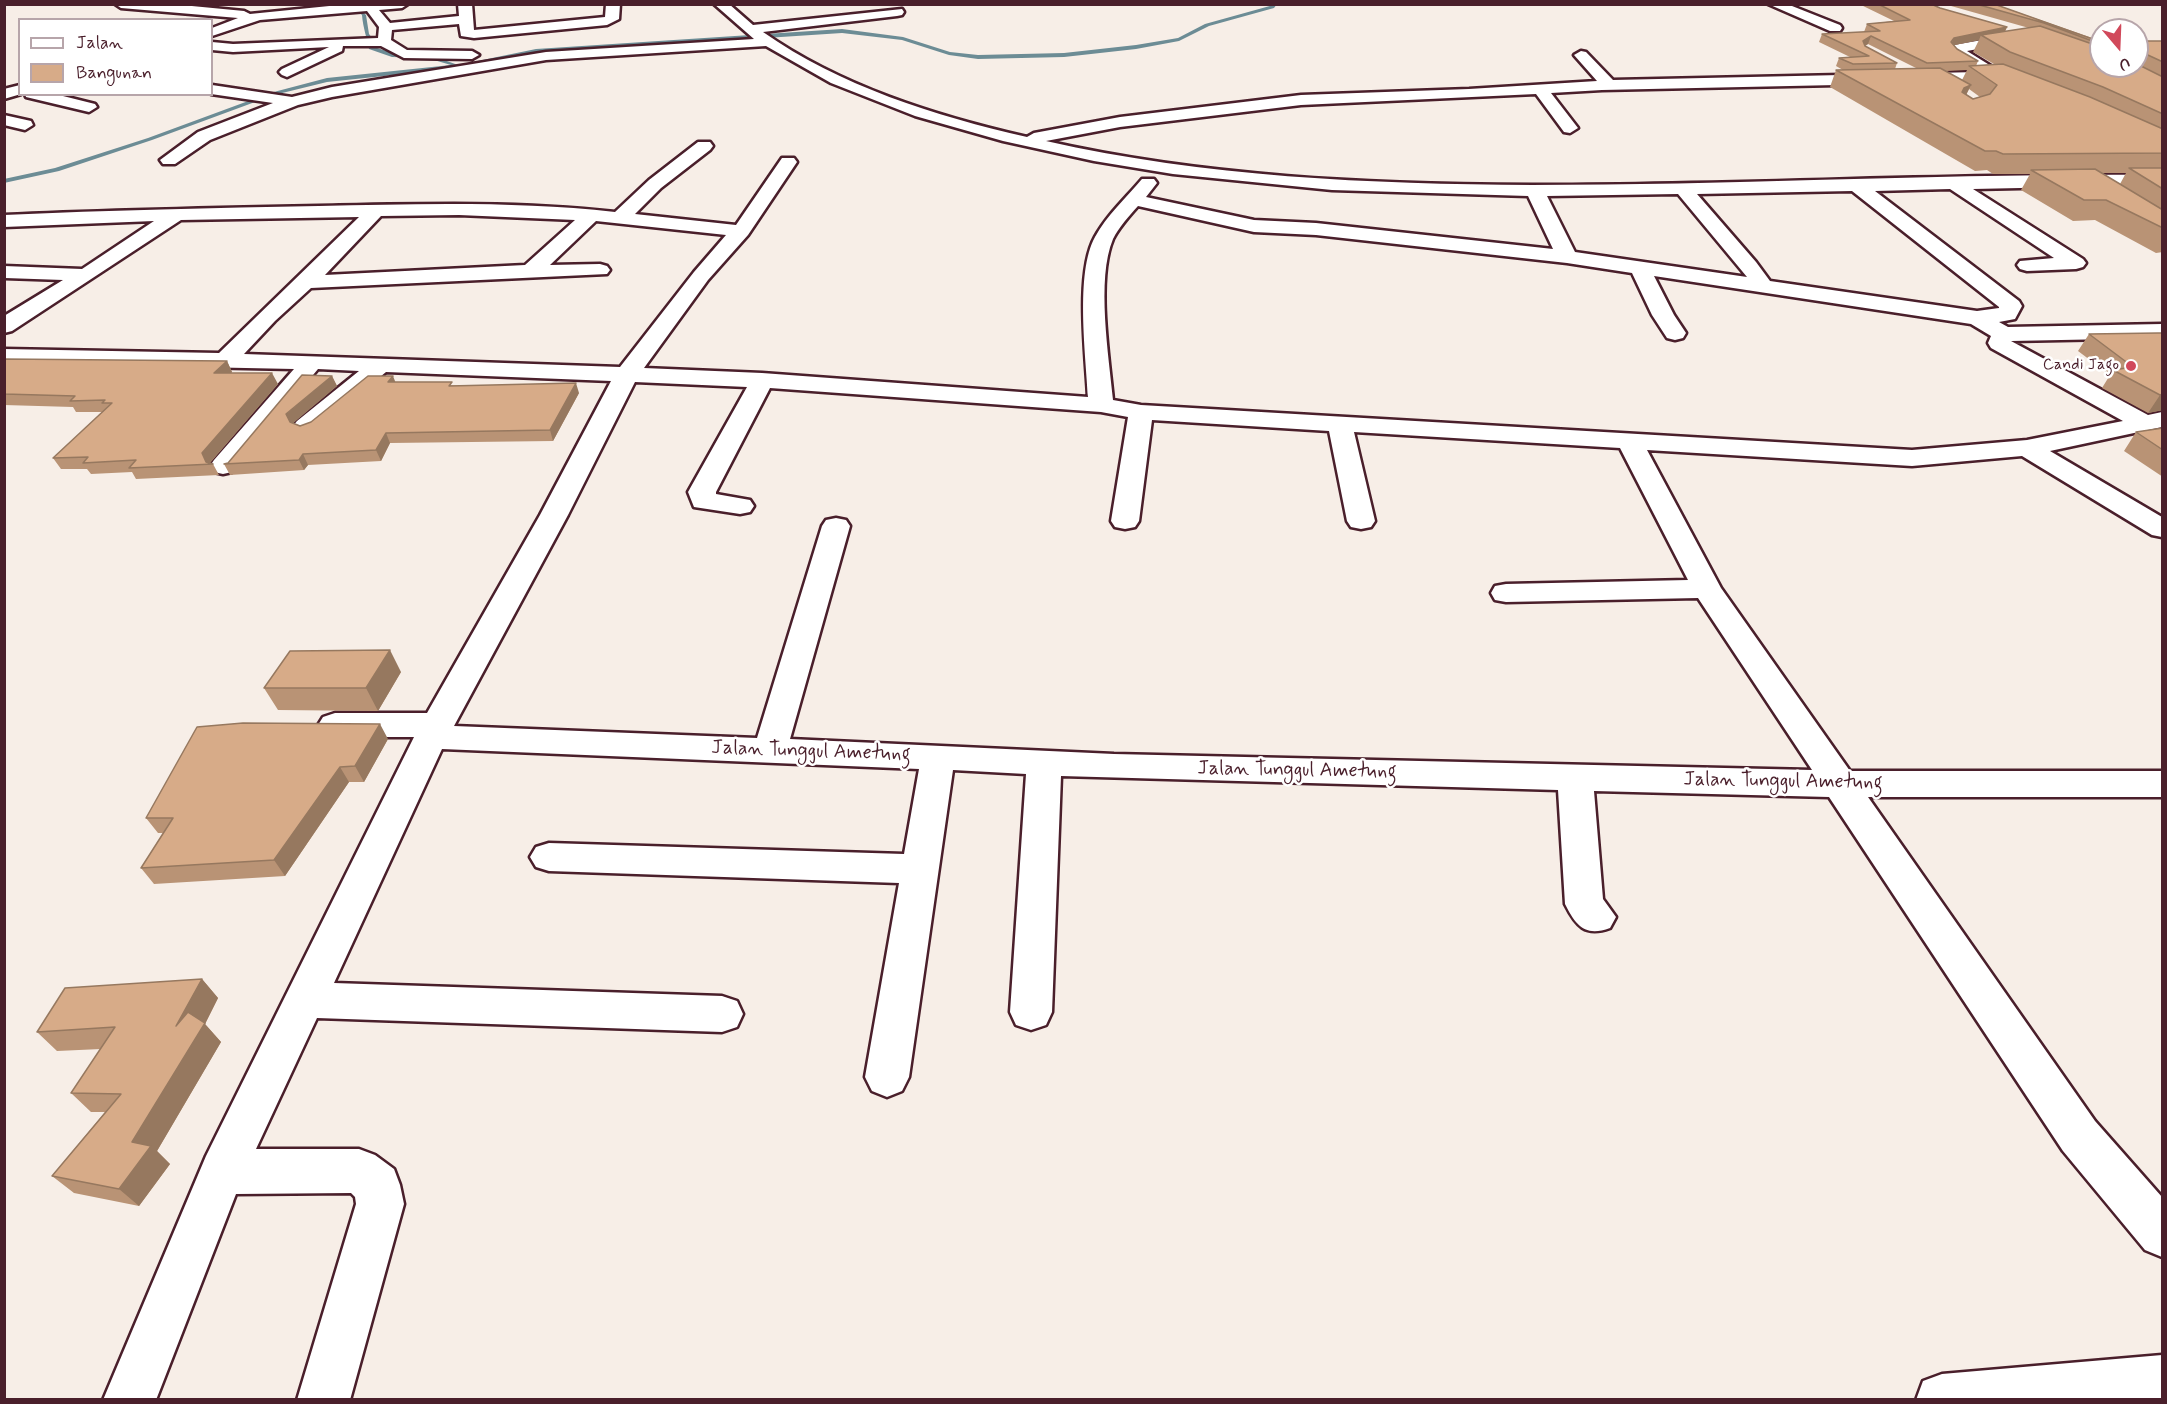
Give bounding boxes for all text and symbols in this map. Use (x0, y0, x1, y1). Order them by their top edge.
legend (18, 18, 213, 96)
north arrow (2089, 18, 2149, 78)
text: Jalan (76, 31, 123, 55)
text: U (2116, 52, 2133, 75)
text: Bangunan (76, 61, 152, 85)
place label: Candi Jago (2043, 356, 2119, 376)
marker: Candi Jago (2124, 359, 2138, 373)
street label: Jalan Tunggul Ametung (711, 737, 911, 767)
street label: Jalan Tunggul Ametung (1197, 757, 1397, 785)
street label: Jalan Tunggul Ametung (1683, 768, 1883, 796)

